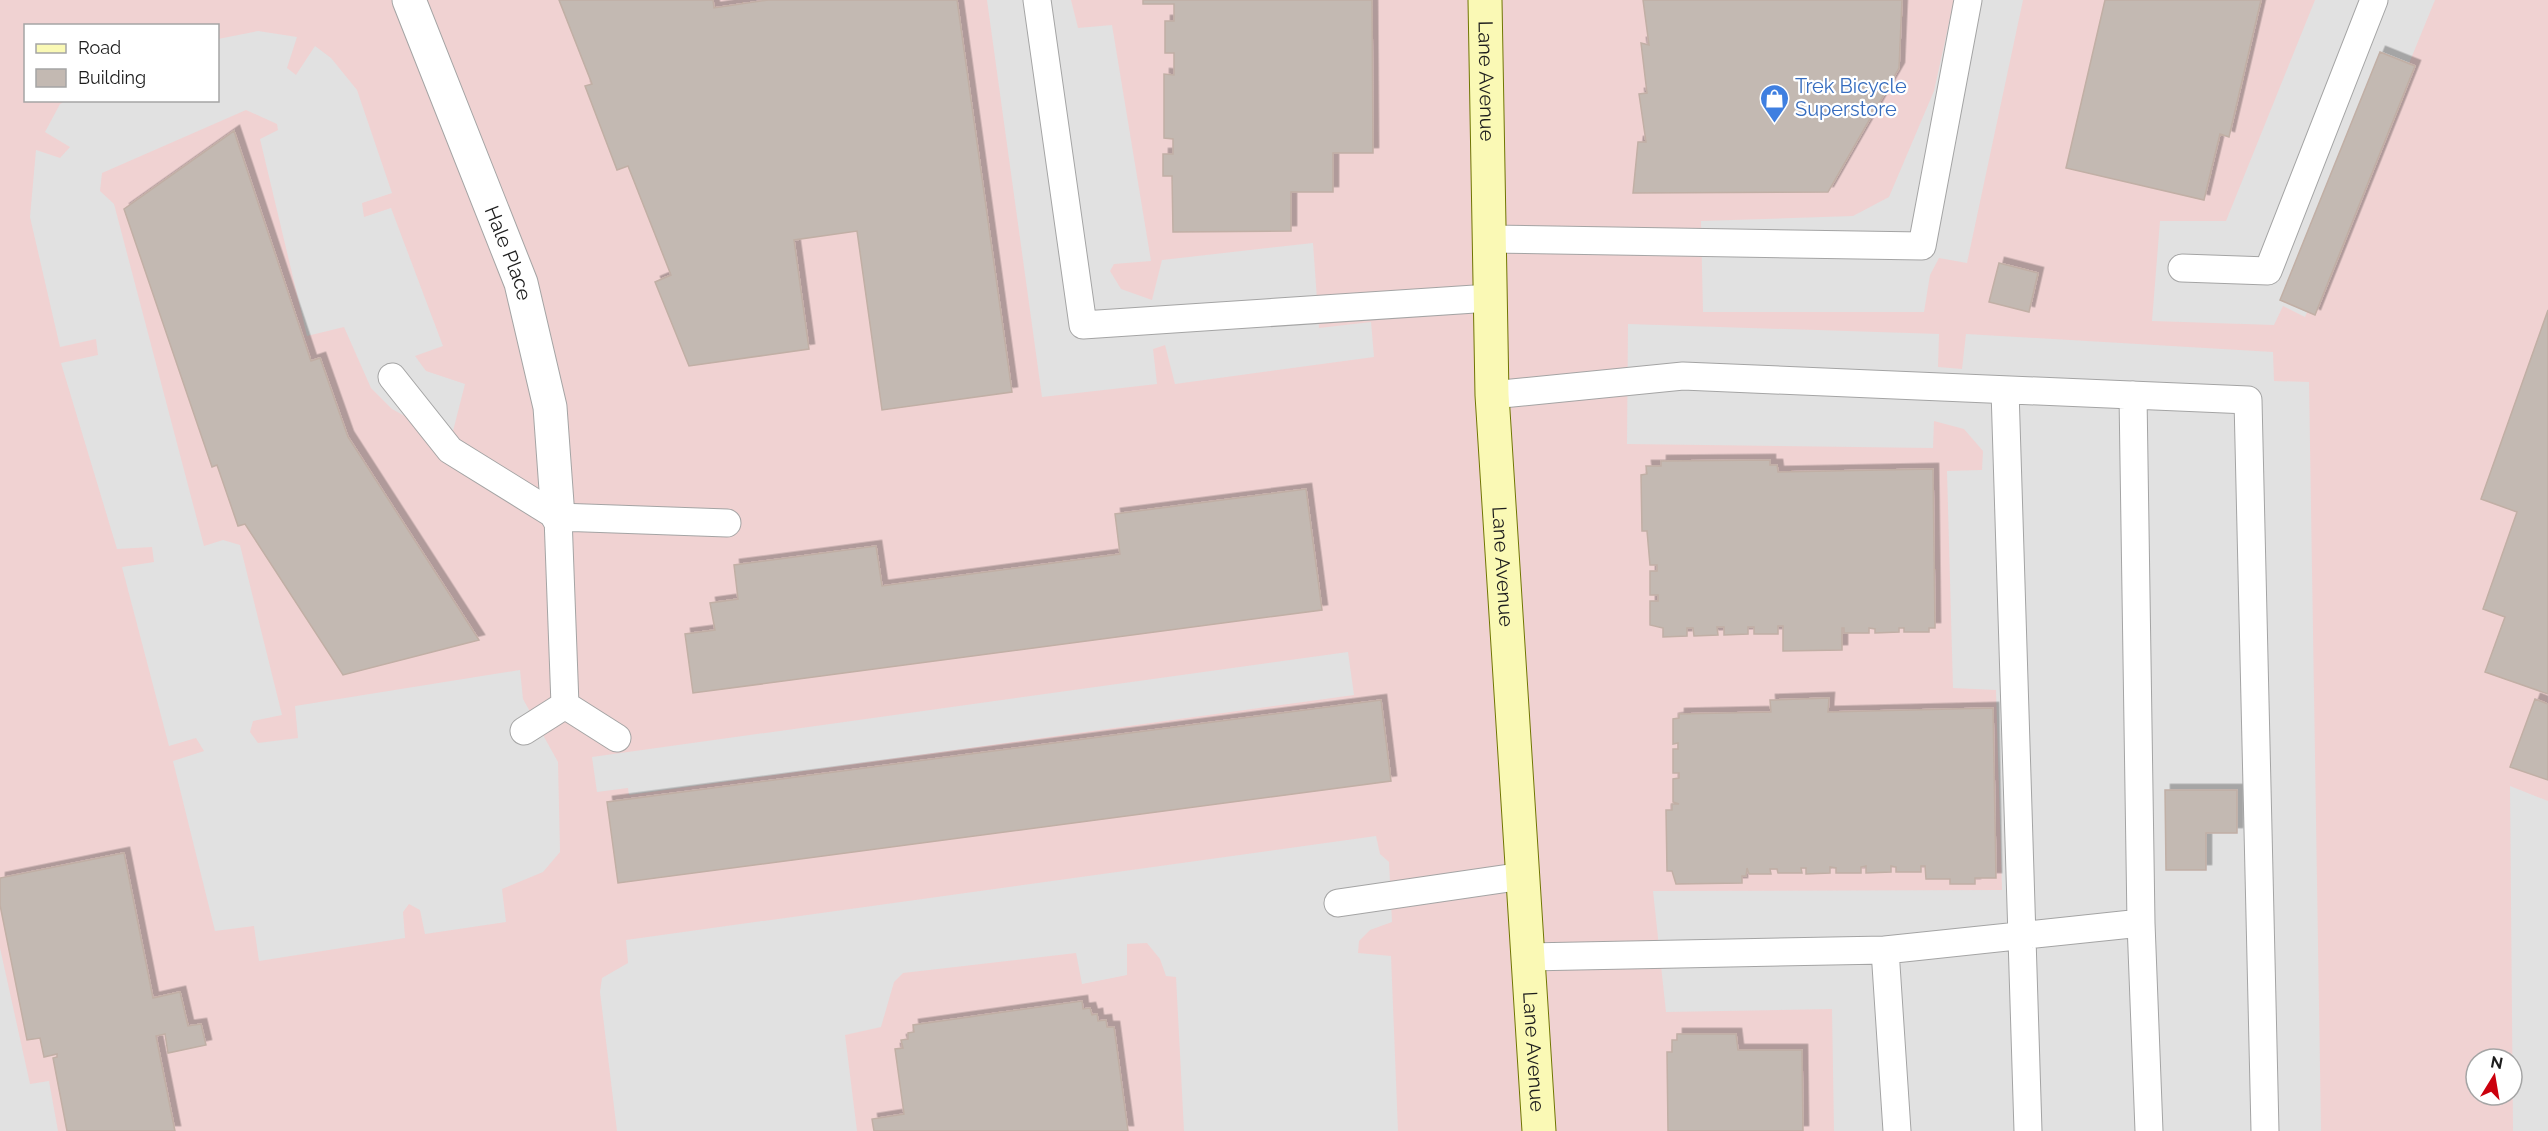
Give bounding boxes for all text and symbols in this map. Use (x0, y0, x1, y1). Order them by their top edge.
street label: Lane Avenue (1473, 20, 1500, 142)
legend (24, 24, 219, 102)
text: Road (78, 37, 121, 58)
text: Building (78, 67, 146, 88)
place label: Trek Bicycle Superstore (1795, 74, 1907, 121)
shop icon: Trek Bicycle Superstore (1758, 82, 1790, 124)
street label: Hale Place (480, 202, 537, 303)
street label: Lane Avenue (1487, 506, 1519, 628)
street label: Lane Avenue (1518, 991, 1550, 1113)
north arrow (2464, 1047, 2524, 1107)
text: N (2489, 1052, 2505, 1073)

